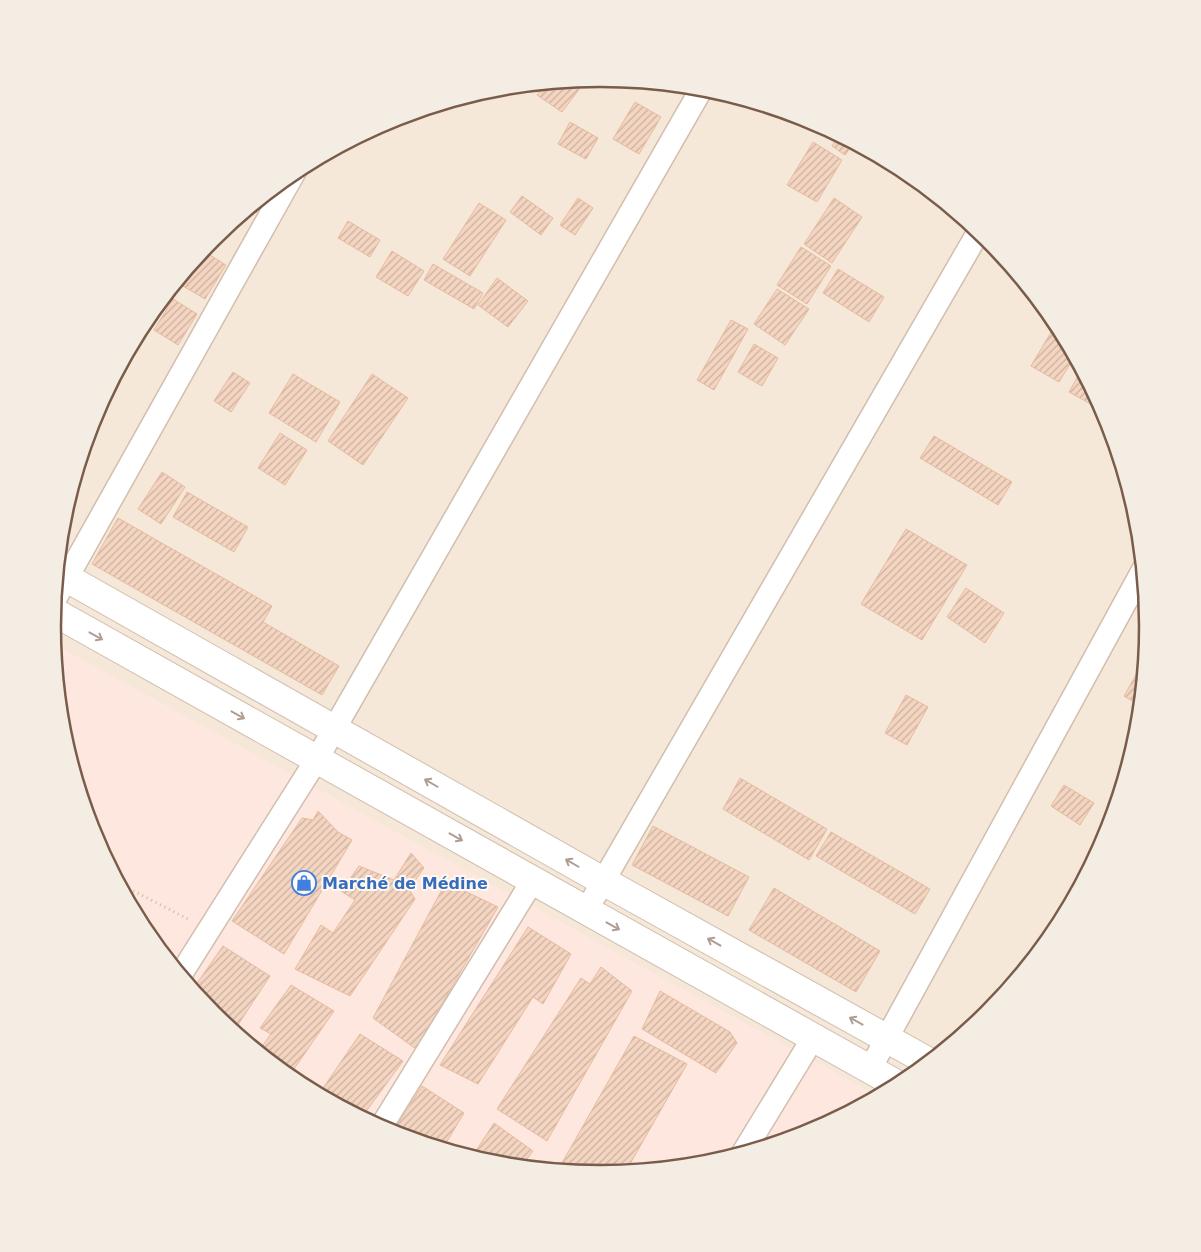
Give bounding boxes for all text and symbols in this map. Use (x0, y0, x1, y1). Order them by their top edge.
one-way arrow (89, 631, 103, 641)
one-way arrow (231, 710, 246, 720)
one-way arrow (424, 777, 438, 787)
one-way arrow (449, 832, 464, 842)
one-way arrow (565, 858, 579, 868)
shop icon: Marché de Médine (291, 870, 317, 896)
place label: Marché de Médine (322, 874, 488, 893)
one-way arrow (605, 921, 620, 931)
one-way arrow (707, 937, 721, 947)
one-way arrow (849, 1016, 864, 1025)

